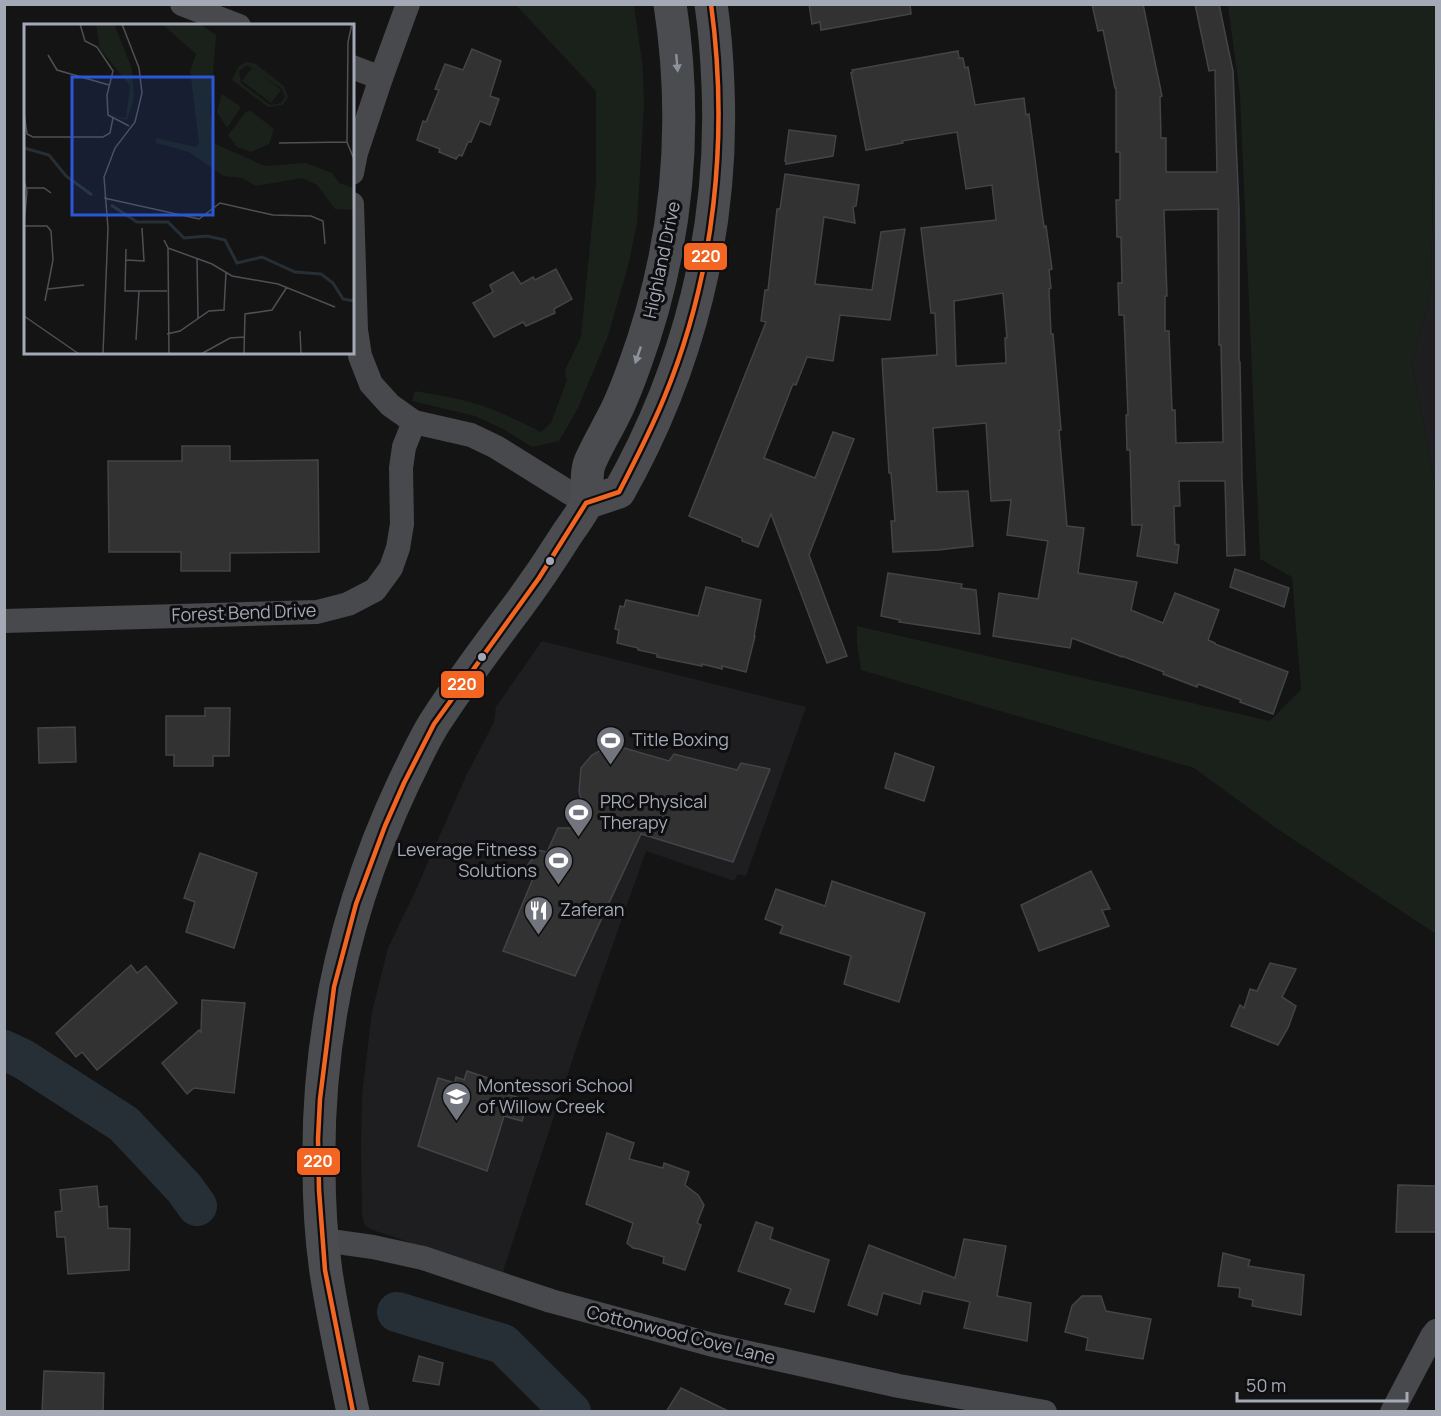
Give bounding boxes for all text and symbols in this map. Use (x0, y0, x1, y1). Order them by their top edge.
inset map (24, 24, 354, 354)
one-way arrow (672, 53, 682, 72)
street label: Highland Drive (637, 199, 685, 321)
line badge: 220 (683, 242, 728, 271)
text: 220 (691, 245, 721, 267)
one-way arrow (633, 346, 643, 364)
unlabelled marker (544, 555, 556, 567)
street label: Forest Bend Drive (171, 597, 317, 627)
unlabelled marker (476, 651, 488, 663)
line badge: 220 (440, 670, 485, 699)
text: 220 (447, 673, 477, 695)
sports icon: Title Boxing (595, 724, 627, 766)
place label: Title Boxing (632, 727, 729, 751)
place label: PRC Physical Therapy (600, 789, 707, 834)
sports icon: PRC Physical Therapy (563, 796, 595, 838)
place label: Leverage Fitness Solutions (397, 837, 537, 882)
sports icon: Leverage Fitness Solutions (542, 844, 574, 886)
restaurant icon: Zaferan (523, 894, 555, 936)
place label: Zaferan (560, 897, 624, 921)
place label: Montessori School of Willow Creek (478, 1073, 633, 1118)
school or university icon: Montessori School of Willow Creek (441, 1080, 473, 1122)
line badge: 220 (296, 1147, 341, 1176)
text: 220 (303, 1150, 333, 1172)
street label: Cottonwood Cove Lane (584, 1299, 778, 1369)
scale bar (1237, 1365, 1406, 1403)
text: 50 m (1246, 1373, 1286, 1397)

